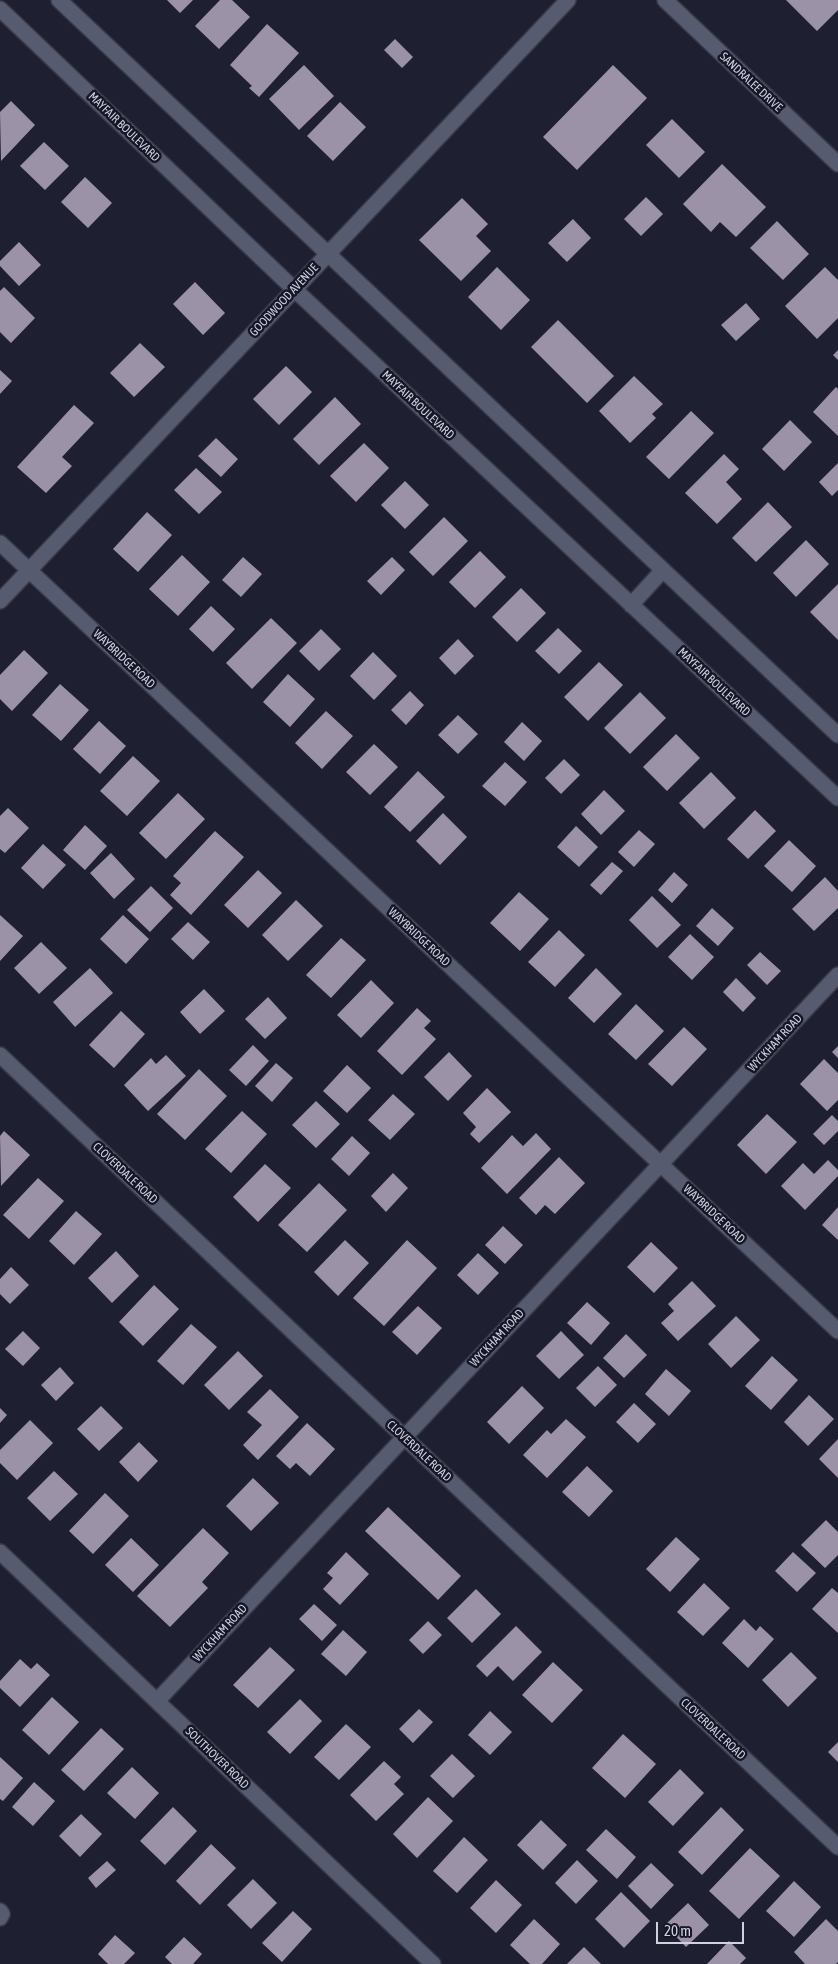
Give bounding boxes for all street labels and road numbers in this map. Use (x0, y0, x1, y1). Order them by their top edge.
street label: SANDRALEE DRIVE (717, 49, 785, 115)
street label: MAYFAIR BOULEVARD (85, 89, 163, 165)
street label: GOODWOOD AVENUE (247, 261, 321, 339)
street label: MAYFAIR BOULEVARD (379, 368, 457, 442)
street label: WAYBRIDGE ROAD (90, 627, 158, 691)
street label: MAYFAIR BOULEVARD (675, 645, 753, 719)
street label: WAYBRIDGE ROAD (385, 905, 453, 969)
street label: WYCKHAM ROAD (745, 1011, 805, 1075)
street label: CLOVERDALE ROAD (90, 1139, 160, 1207)
street label: WAYBRIDGE ROAD (680, 1182, 748, 1246)
street label: WYCKHAM ROAD (467, 1306, 527, 1370)
street label: CLOVERDALE ROAD (384, 1417, 454, 1485)
street label: WYCKHAM ROAD (190, 1601, 250, 1665)
street label: CLOVERDALE ROAD (678, 1695, 748, 1763)
street label: SOUTHOVER ROAD (182, 1724, 252, 1792)

